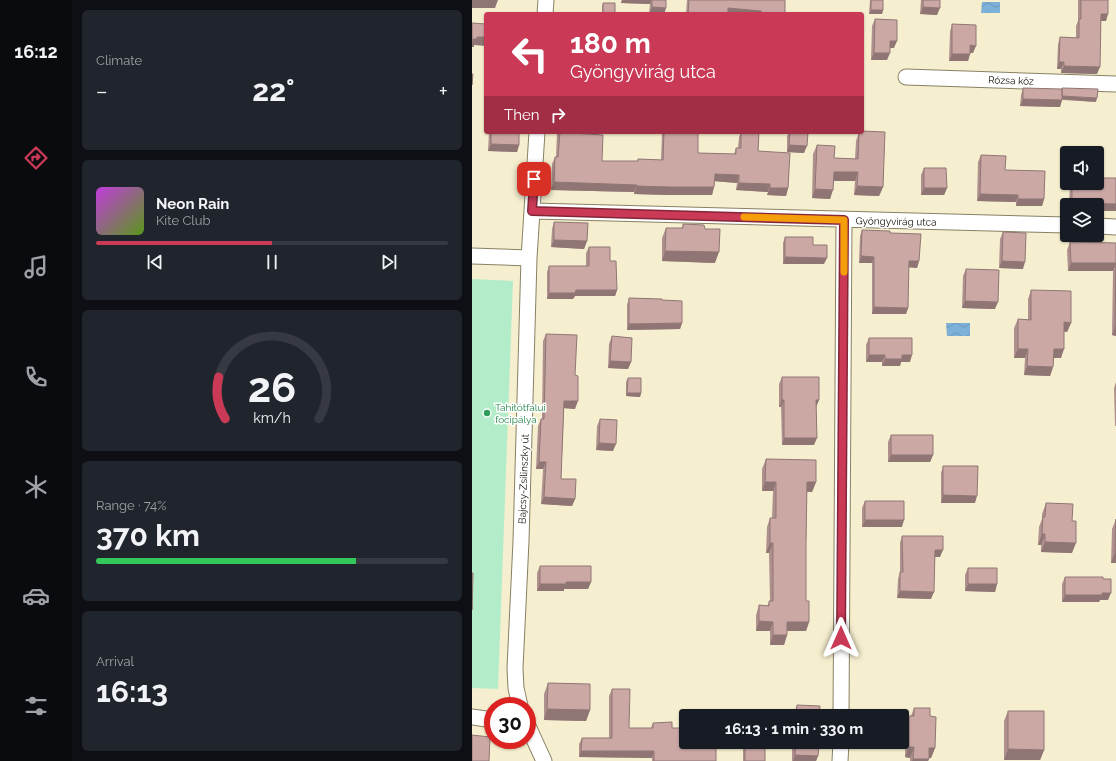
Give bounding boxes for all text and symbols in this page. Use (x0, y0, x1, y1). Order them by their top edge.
text: 180 m (570, 27, 651, 60)
icon: left (504, 28, 556, 80)
text: 16:12 (14, 41, 58, 62)
text: Climate (96, 53, 142, 68)
text: Gyöngyvirág utca (570, 61, 716, 82)
text: 22° (252, 73, 294, 108)
street label: Rózsa köz (988, 74, 1034, 87)
text: − (96, 78, 108, 104)
text: + (439, 78, 448, 104)
icon: right (547, 104, 569, 126)
text: Then (504, 106, 539, 124)
icon: directions (22, 144, 50, 172)
map controls (1060, 146, 1104, 242)
button: sound (1060, 146, 1104, 190)
pin (517, 162, 551, 196)
icon: arrive (523, 168, 545, 190)
text: Neon Rain (156, 195, 229, 213)
button: layers (1060, 198, 1104, 242)
text: Kite Club (156, 213, 211, 228)
street label: Gyöngyvirág utca (855, 215, 937, 228)
icon: previous (144, 251, 166, 273)
icon: pause (261, 251, 283, 273)
icon: next (378, 251, 400, 273)
icon: music (22, 253, 50, 281)
text: 26 (248, 362, 296, 411)
icon: phone (22, 363, 50, 391)
place label: Tahitótfalui focipálya (495, 402, 546, 425)
marker: Tahitótfalui focipálya (482, 408, 492, 418)
text: km/h (253, 409, 291, 425)
street label: Bajcsy-Zsilinszky út (516, 433, 531, 524)
icon: climate (22, 473, 50, 501)
text: Range · 74% (96, 498, 166, 513)
text: 370 km (96, 518, 200, 553)
icon: car (22, 582, 50, 610)
position arrow (820, 617, 862, 659)
text: Arrival (96, 654, 134, 669)
text: 16:13 (96, 674, 168, 709)
icon: filters (22, 692, 50, 720)
speed limit sign: 30 (484, 697, 536, 749)
text: 16:13 · 1 min · 330 m (725, 720, 863, 738)

